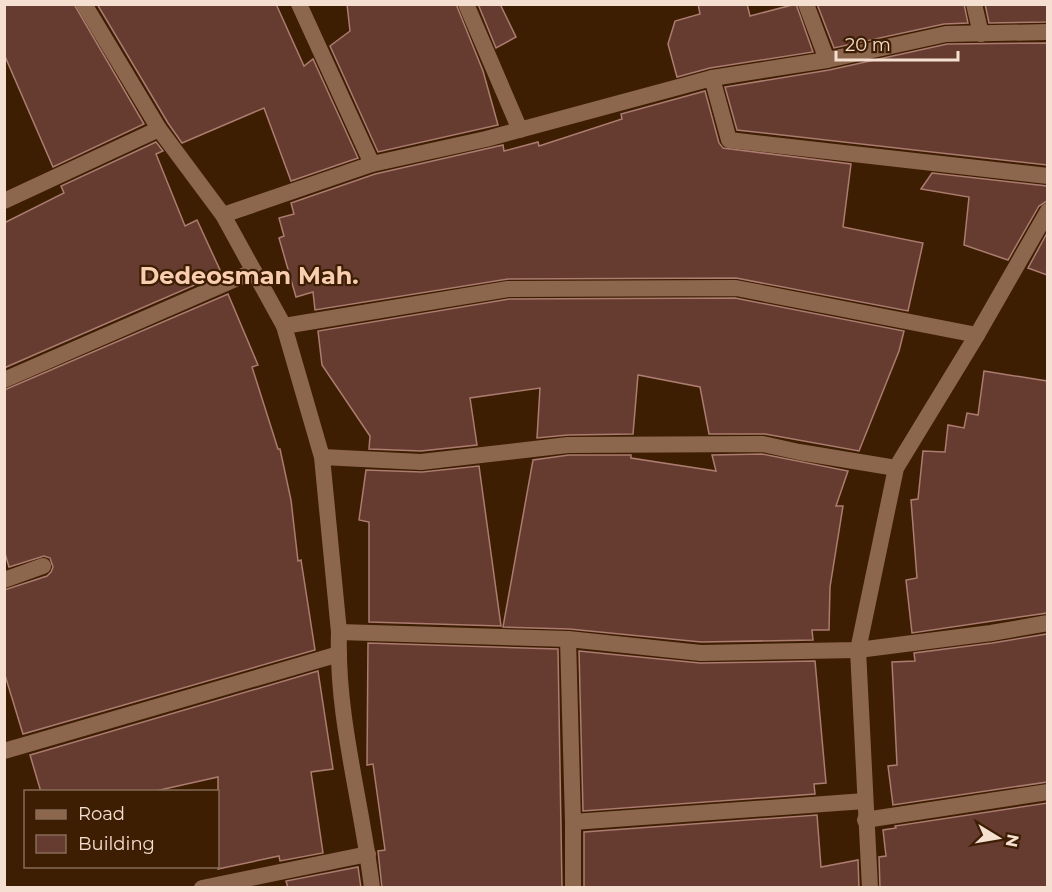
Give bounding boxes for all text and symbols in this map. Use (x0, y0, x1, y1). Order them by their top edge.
scale bar (836, 24, 958, 62)
text: 20 m (845, 34, 891, 56)
district label: Dedeosman Mah. (139, 261, 359, 290)
legend (24, 790, 219, 868)
text: Road (78, 803, 125, 825)
north arrow (968, 808, 1028, 868)
text: Building (78, 833, 155, 855)
text: N (1002, 833, 1023, 849)

